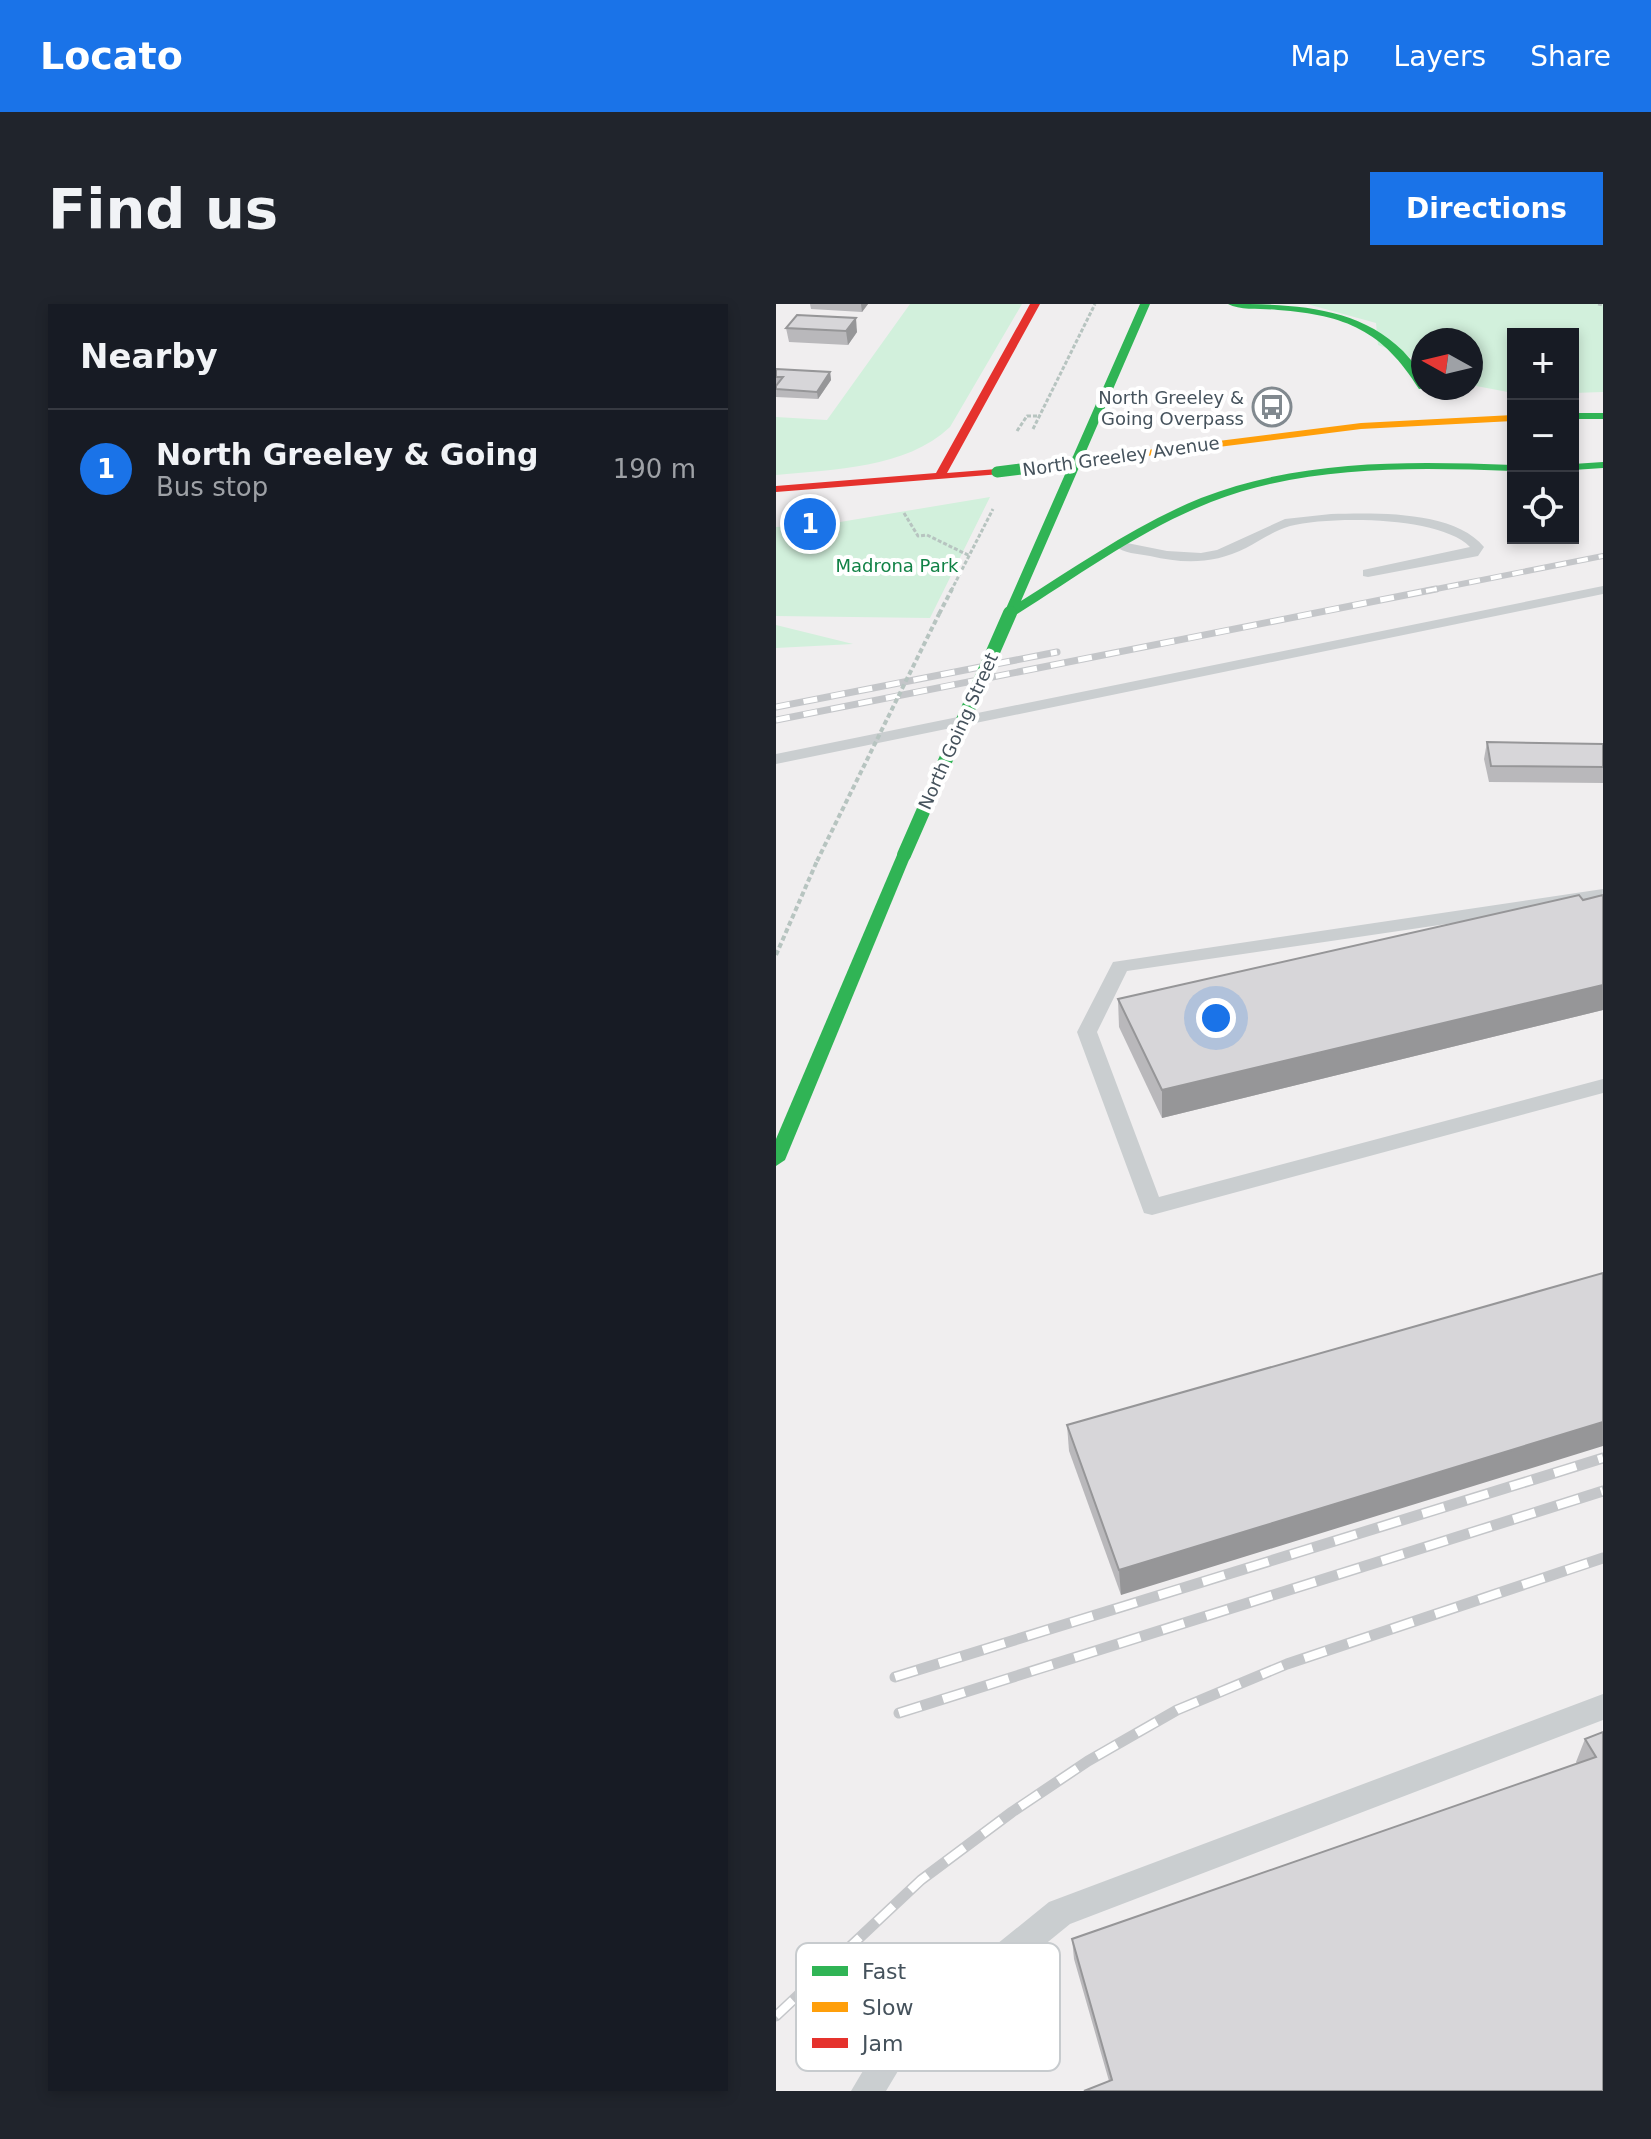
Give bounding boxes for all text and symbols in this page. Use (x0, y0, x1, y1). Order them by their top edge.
text: Locato (40, 34, 183, 78)
text: Map (1290, 40, 1350, 73)
text: Layers (1394, 40, 1486, 73)
text: Share (1530, 40, 1611, 73)
button: Directions (1370, 172, 1603, 245)
text: Find us (48, 176, 278, 241)
north arrow (1411, 328, 1483, 400)
map controls (1507, 328, 1579, 544)
button: + (1507, 328, 1579, 400)
text: Nearby (80, 336, 218, 376)
bus stop icon: North Greeley & Going Overpass (1251, 386, 1293, 428)
place label: North Greeley & Going Overpass (1098, 387, 1244, 429)
button: − (1507, 400, 1579, 472)
street label: North Greeley Avenue (1021, 432, 1221, 480)
text: North Greeley & Going (156, 437, 538, 472)
text: 1 (97, 454, 115, 484)
text: 190 m (613, 454, 696, 484)
text: Bus stop (156, 472, 268, 502)
button: locate (1507, 472, 1579, 544)
pin: 1 (784, 494, 836, 554)
park label: Madrona Park (835, 555, 959, 576)
street label: North Going Street (914, 649, 1002, 813)
your location (1196, 998, 1236, 1038)
legend (796, 1943, 1060, 2071)
text: Fast (862, 1959, 907, 1984)
text: Slow (862, 1995, 914, 2020)
text: Jam (860, 2031, 903, 2056)

